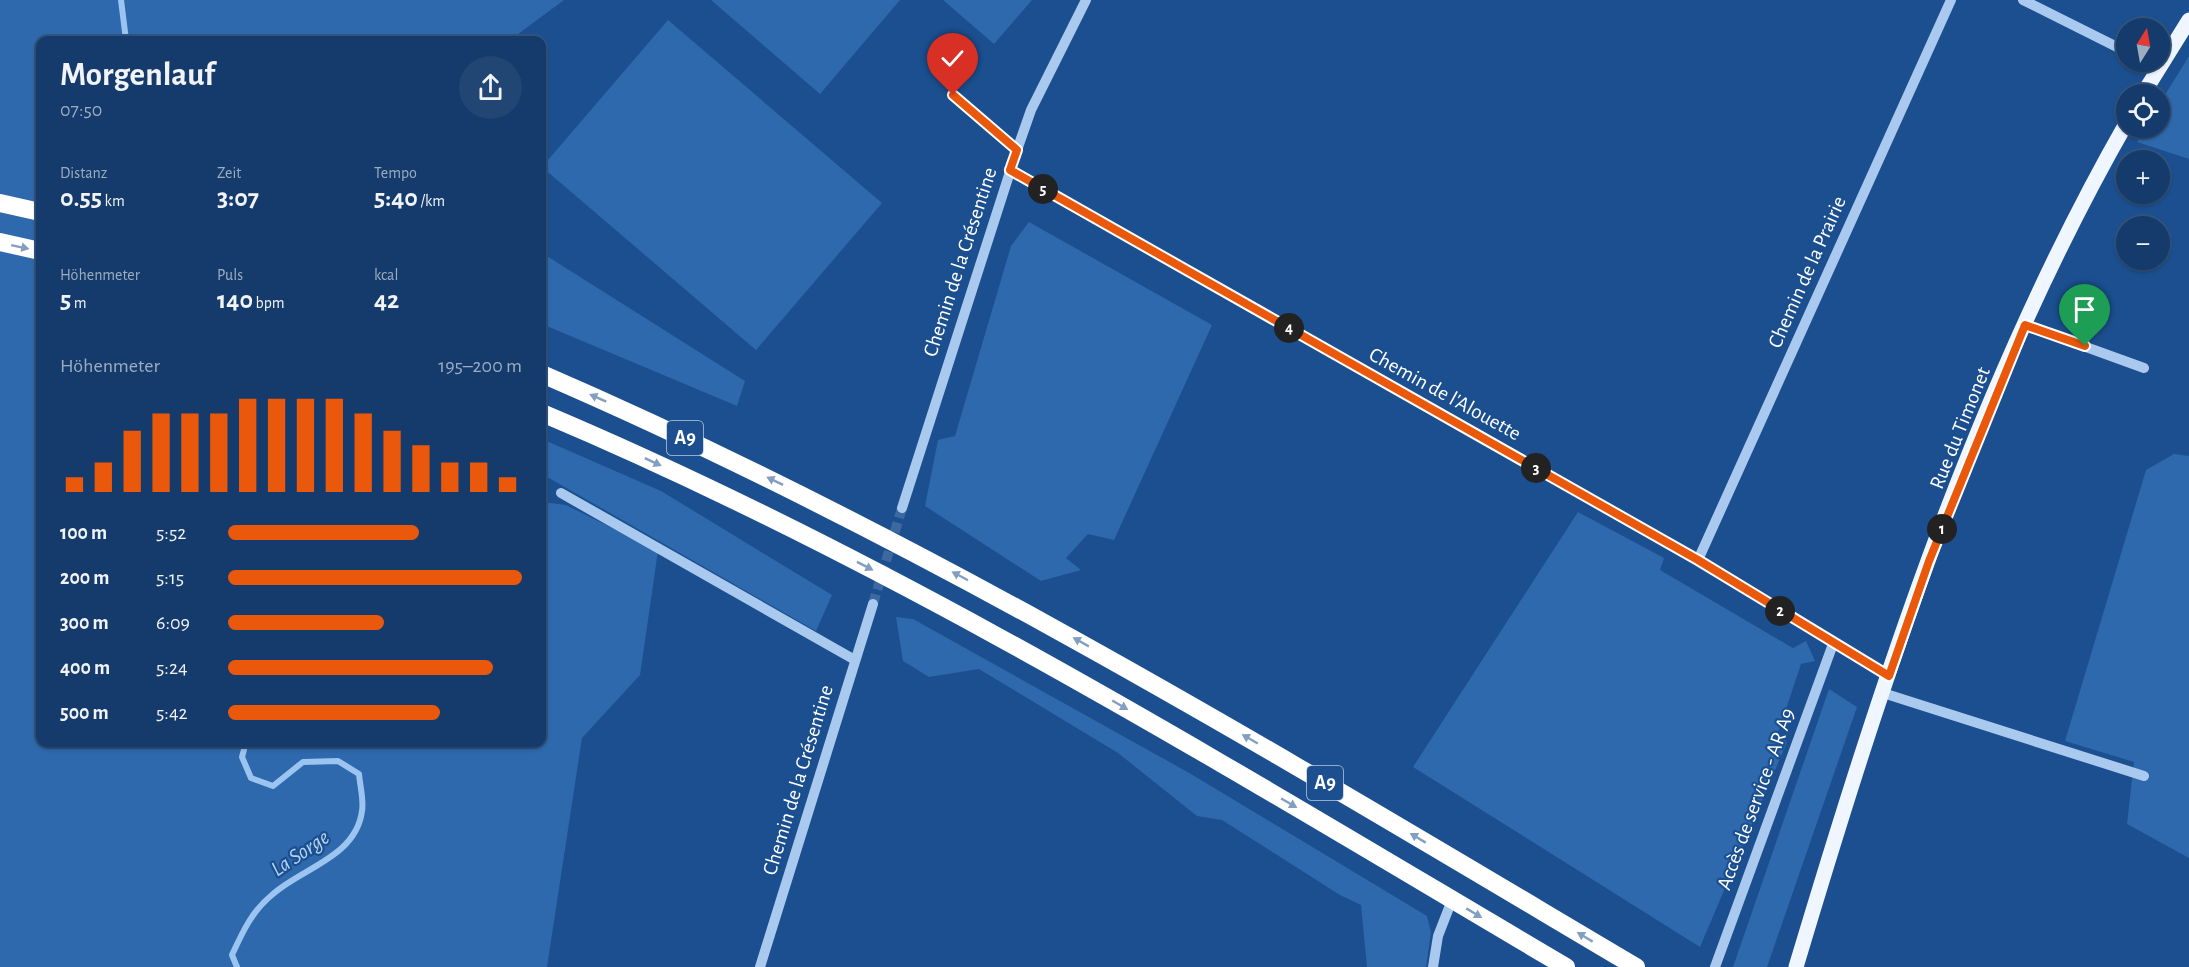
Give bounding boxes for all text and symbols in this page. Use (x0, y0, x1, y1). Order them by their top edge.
north arrow (2116, 18, 2170, 72)
map controls (2116, 18, 2170, 270)
pin (927, 33, 978, 95)
icon: check (936, 42, 969, 75)
button: share (459, 56, 522, 119)
text: Morgenlauf (60, 59, 215, 92)
button: locate (2116, 84, 2170, 138)
text: 07:50 (60, 100, 102, 120)
button: + (2116, 150, 2170, 204)
text: Distanz (60, 165, 107, 181)
text: Zeit (217, 165, 241, 181)
text: Tempo (374, 165, 417, 181)
street label: Chemin de la Crésentine (919, 165, 1001, 359)
pin: 5 (1028, 174, 1058, 204)
text: 5 (1040, 181, 1046, 197)
text: 0.55 (60, 185, 102, 211)
text: 3:07 (217, 185, 259, 211)
text: 5:40 (374, 185, 418, 211)
text: km (102, 193, 125, 209)
text: /km (418, 193, 445, 209)
street label: Chemin de la Prairie (1764, 193, 1850, 351)
button: − (2116, 216, 2170, 270)
one-way arrow (11, 242, 30, 252)
text: Höhenmeter (60, 267, 140, 283)
text: Puls (217, 267, 243, 283)
text: kcal (374, 267, 398, 283)
pin (2059, 284, 2110, 346)
text: 5 (60, 287, 71, 313)
text: 140 (217, 287, 253, 313)
text: 42 (374, 287, 399, 313)
icon: arrive (2068, 293, 2101, 326)
text: m (71, 295, 87, 311)
text: bpm (253, 295, 285, 311)
pin: 4 (1274, 313, 1304, 343)
text: 4 (1285, 320, 1293, 336)
street label: Chemin de l'Alouette (1366, 344, 1524, 444)
text: Höhenmeter (60, 356, 160, 376)
text: 195–200 m (438, 356, 522, 376)
street label: Rue du Timonet (1926, 364, 1994, 492)
one-way arrow (590, 394, 607, 403)
road number: A9 (667, 421, 703, 455)
pin: 3 (1521, 453, 1551, 483)
one-way arrow (644, 458, 661, 467)
text: 3 (1533, 460, 1539, 476)
one-way arrow (766, 476, 783, 486)
pin: 1 (1927, 514, 1957, 544)
text: 1 (1939, 521, 1945, 537)
text: 100 m (60, 523, 107, 543)
text: 5:52 (156, 523, 186, 543)
one-way arrow (856, 561, 873, 571)
text: 200 m (60, 568, 109, 588)
text: 5:15 (156, 568, 184, 588)
one-way arrow (952, 571, 969, 581)
pin: 2 (1765, 596, 1795, 626)
text: 2 (1776, 603, 1784, 619)
text: 300 m (60, 613, 109, 633)
text: 6:09 (156, 613, 190, 633)
one-way arrow (1072, 637, 1089, 647)
text: 400 m (60, 658, 110, 678)
text: 5:24 (156, 658, 188, 678)
street label: Chemin de la Crésentine (759, 682, 837, 878)
one-way arrow (1112, 700, 1129, 710)
text: 500 m (60, 703, 109, 723)
text: 5:42 (156, 703, 188, 723)
street label: Accès de service - AR A9 (1713, 705, 1799, 893)
one-way arrow (1242, 733, 1258, 744)
road number: A9 (1307, 766, 1343, 800)
one-way arrow (1281, 797, 1297, 808)
water label: La Sorge (267, 826, 333, 880)
one-way arrow (1410, 832, 1426, 843)
one-way arrow (1466, 908, 1483, 918)
one-way arrow (1577, 932, 1593, 943)

